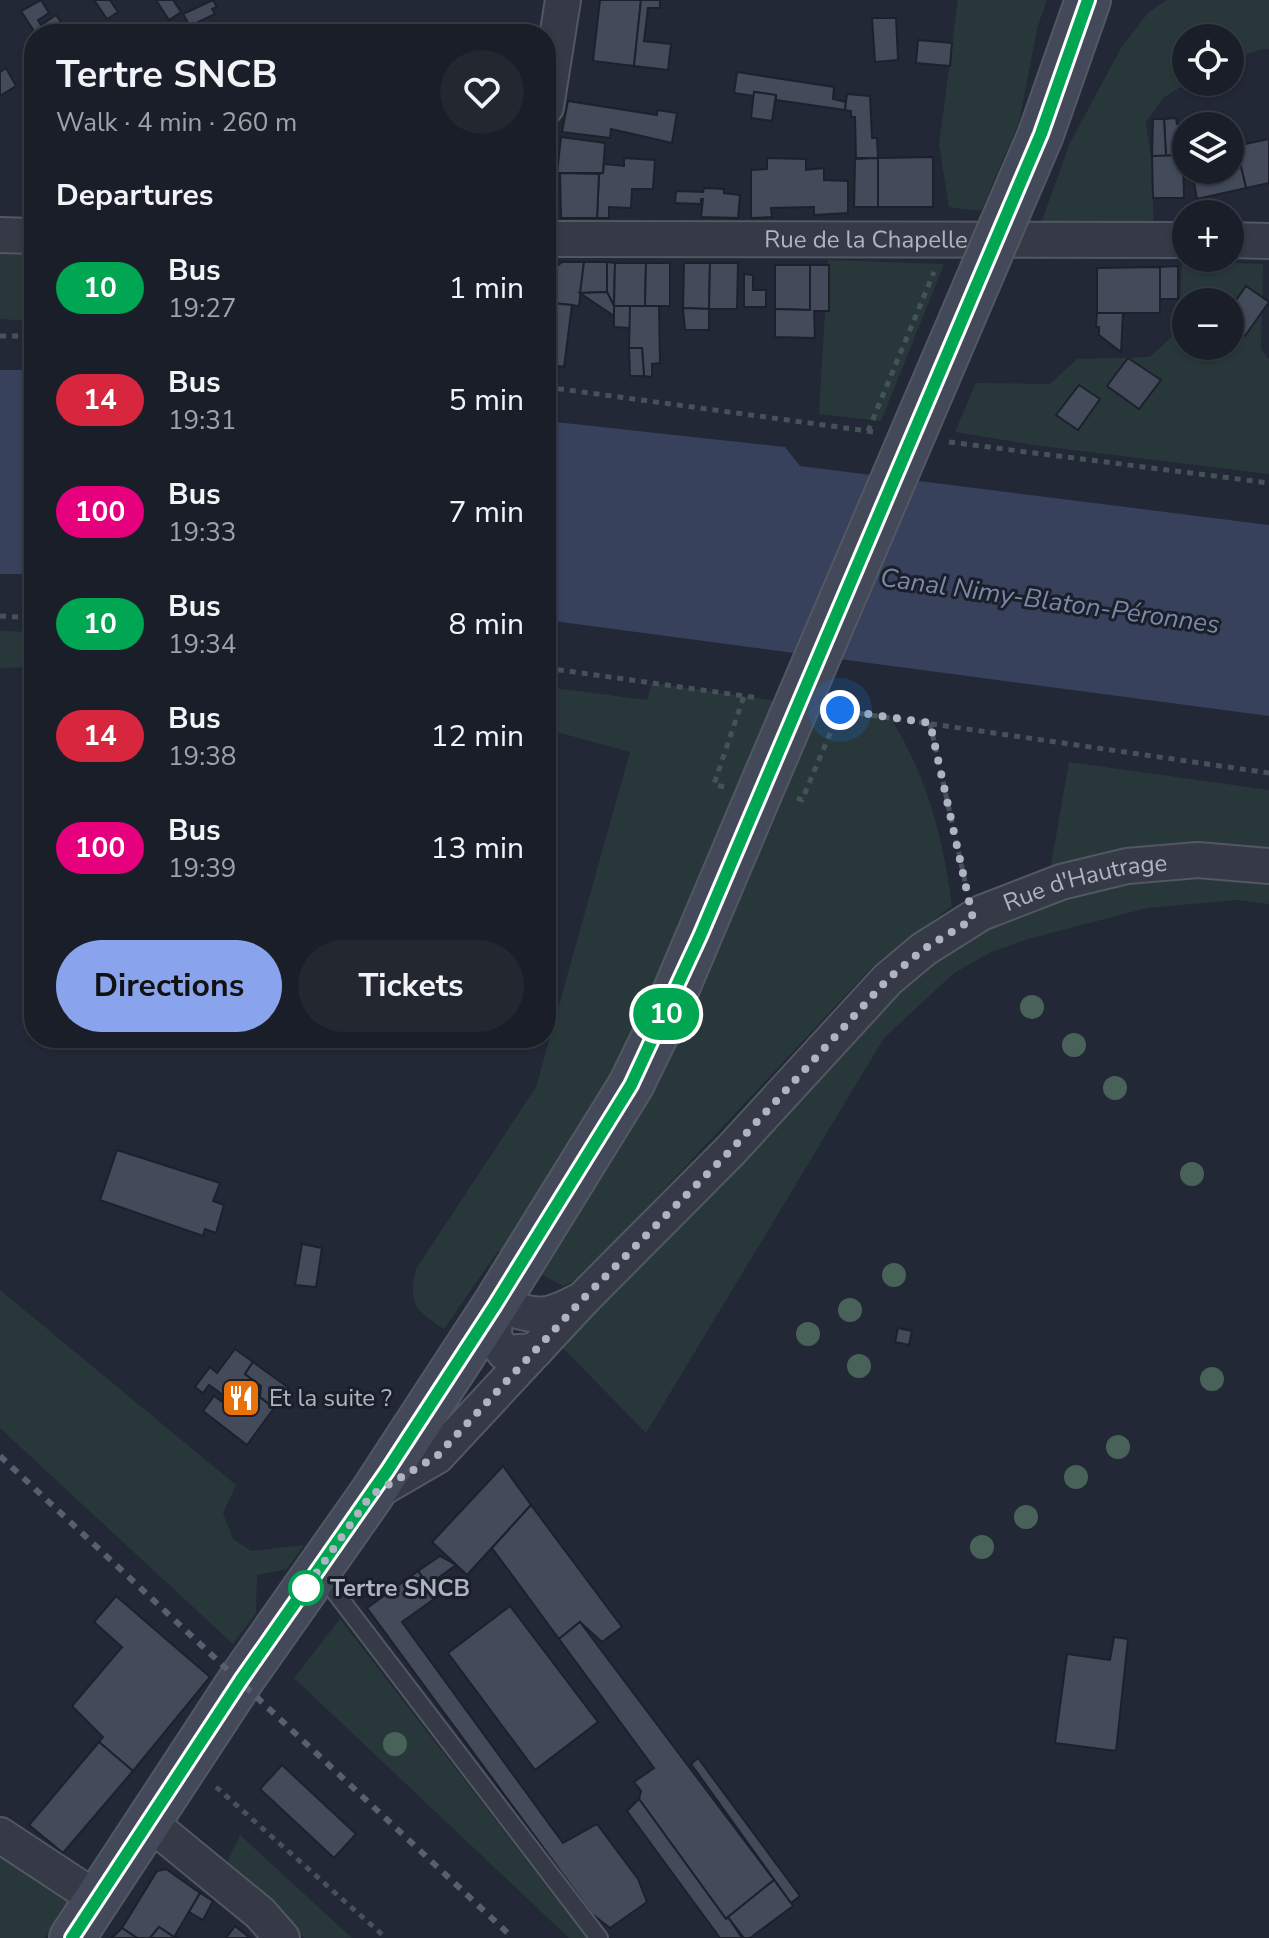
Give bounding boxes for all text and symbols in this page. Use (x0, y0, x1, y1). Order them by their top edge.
map controls (1172, 24, 1244, 360)
button: locate (1172, 24, 1244, 96)
text: Tertre SNCB (56, 49, 278, 100)
button: heart (440, 50, 524, 134)
text: Walk · 4 min · 260 m (56, 105, 297, 140)
button: layers (1172, 112, 1244, 184)
text: Departures (56, 175, 213, 216)
button: + (1172, 200, 1244, 272)
street label: Rue de la Chapelle (764, 223, 968, 256)
text: Bus (168, 250, 221, 291)
text: 1 min (449, 268, 524, 309)
text: 10 (83, 269, 117, 307)
button: − (1172, 288, 1244, 360)
text: 19:27 (168, 291, 236, 326)
text: Bus (168, 362, 221, 403)
text: 5 min (449, 380, 524, 421)
text: 14 (83, 381, 117, 419)
text: 19:31 (168, 403, 236, 438)
text: Bus (168, 474, 221, 515)
text: 7 min (449, 492, 524, 533)
text: 100 (75, 493, 125, 531)
text: 19:33 (168, 515, 236, 550)
water label: Canal Nimy-Blaton-Péronnes (878, 560, 1222, 642)
text: Bus (168, 586, 221, 627)
text: 8 min (449, 604, 524, 645)
text: 10 (83, 605, 117, 643)
text: 19:34 (168, 627, 236, 662)
your location (820, 690, 860, 730)
text: Bus (168, 698, 221, 739)
text: 12 min (431, 716, 524, 757)
text: 14 (83, 717, 117, 755)
text: 19:38 (168, 739, 236, 774)
text: Bus (168, 810, 221, 851)
text: 13 min (431, 828, 524, 869)
text: 100 (75, 829, 125, 867)
street label: Rue d'Hautrage (999, 847, 1168, 919)
text: 19:39 (168, 851, 236, 886)
button: Directions (56, 940, 282, 1032)
button: Tickets (298, 940, 524, 1032)
line badge: 10 (630, 988, 702, 1040)
text: 10 (649, 995, 683, 1033)
restaurant icon: Et la suite ? (220, 1377, 262, 1419)
place label: Et la suite ? (269, 1382, 392, 1414)
marker: Tertre SNCB (289, 1571, 323, 1605)
place label: Tertre SNCB (330, 1572, 470, 1604)

